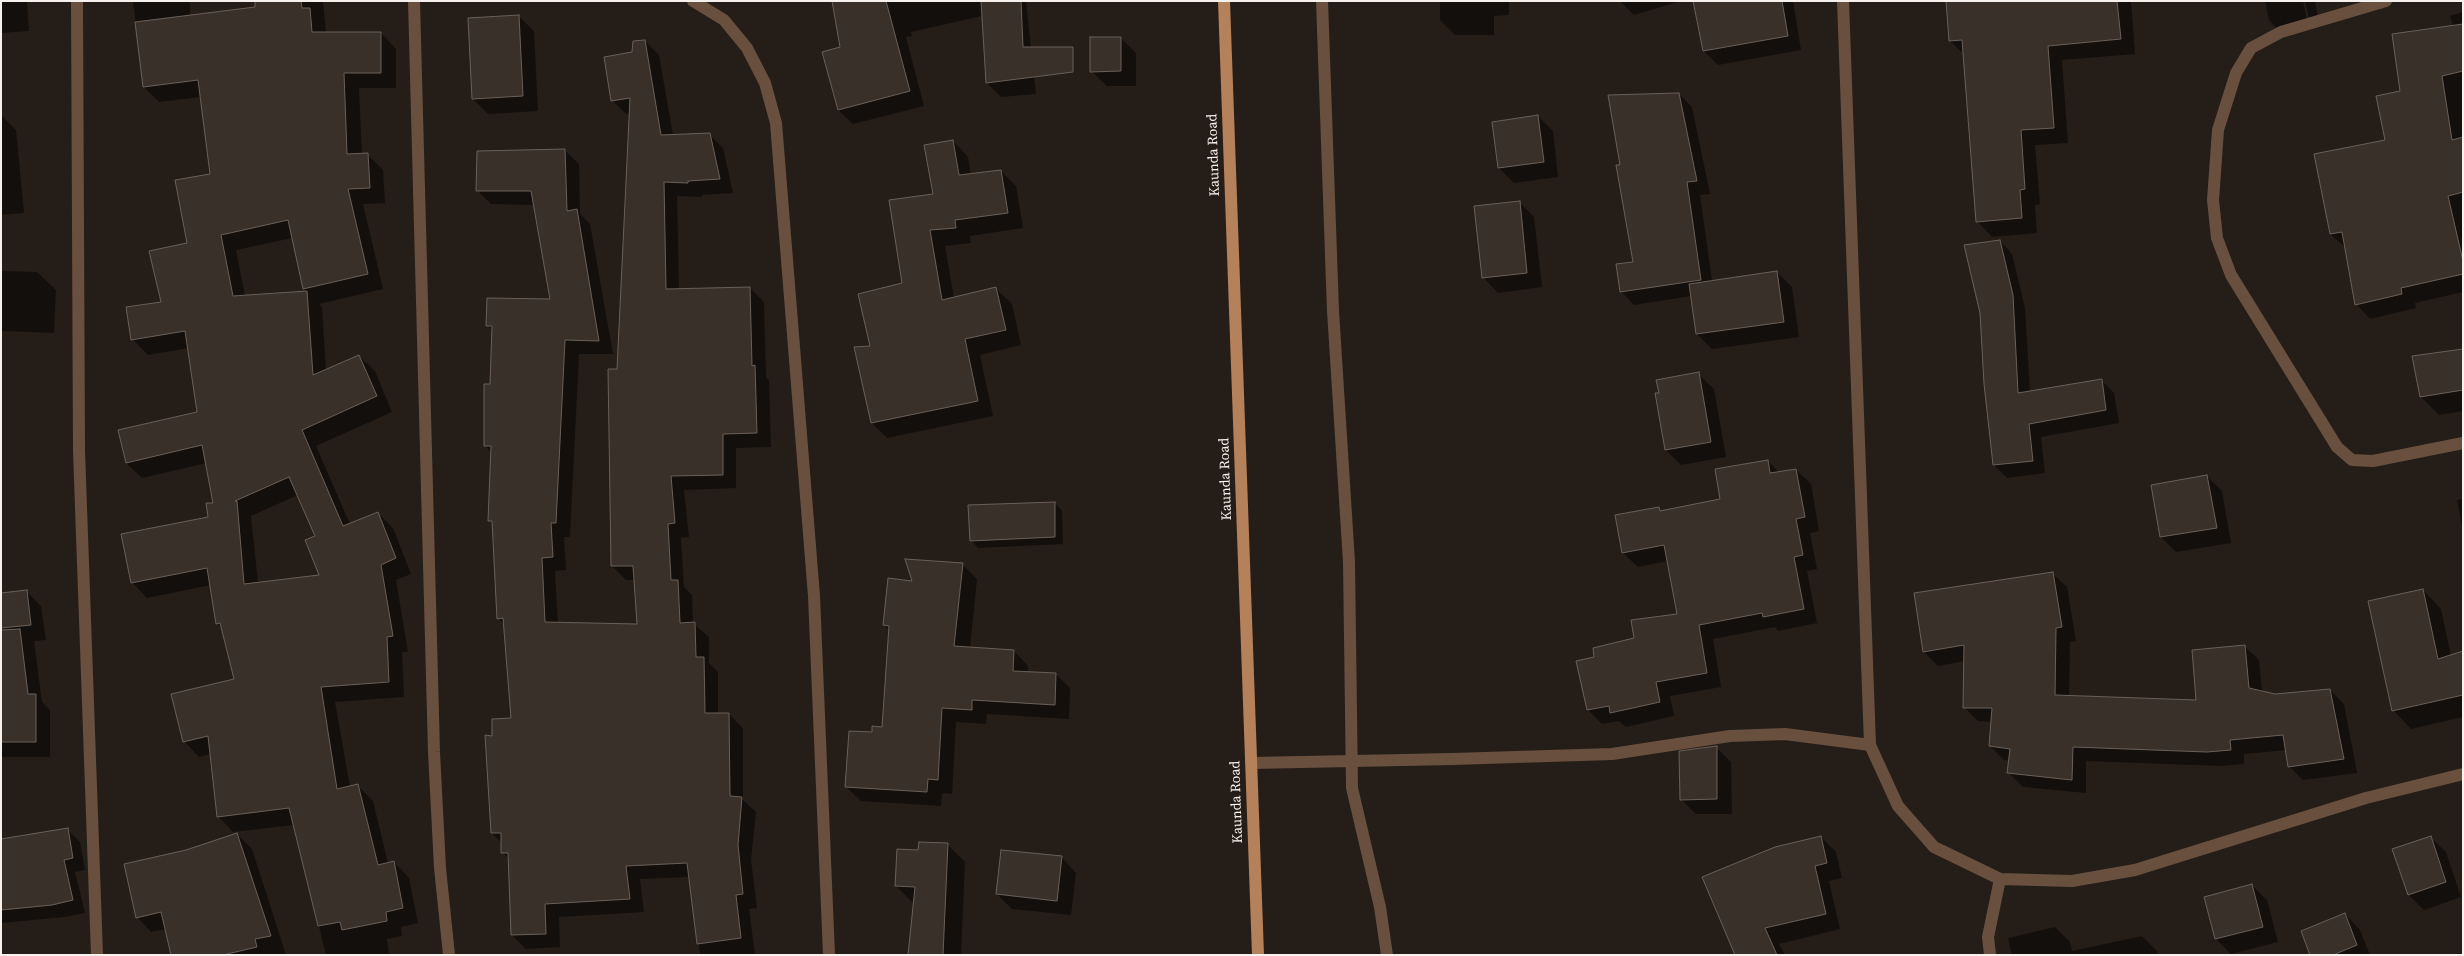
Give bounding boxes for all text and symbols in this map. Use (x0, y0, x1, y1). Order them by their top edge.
street label: Kaunda Road (1204, 113, 1224, 197)
street label: Kaunda Road (1216, 437, 1236, 521)
street label: Kaunda Road (1227, 760, 1247, 844)

